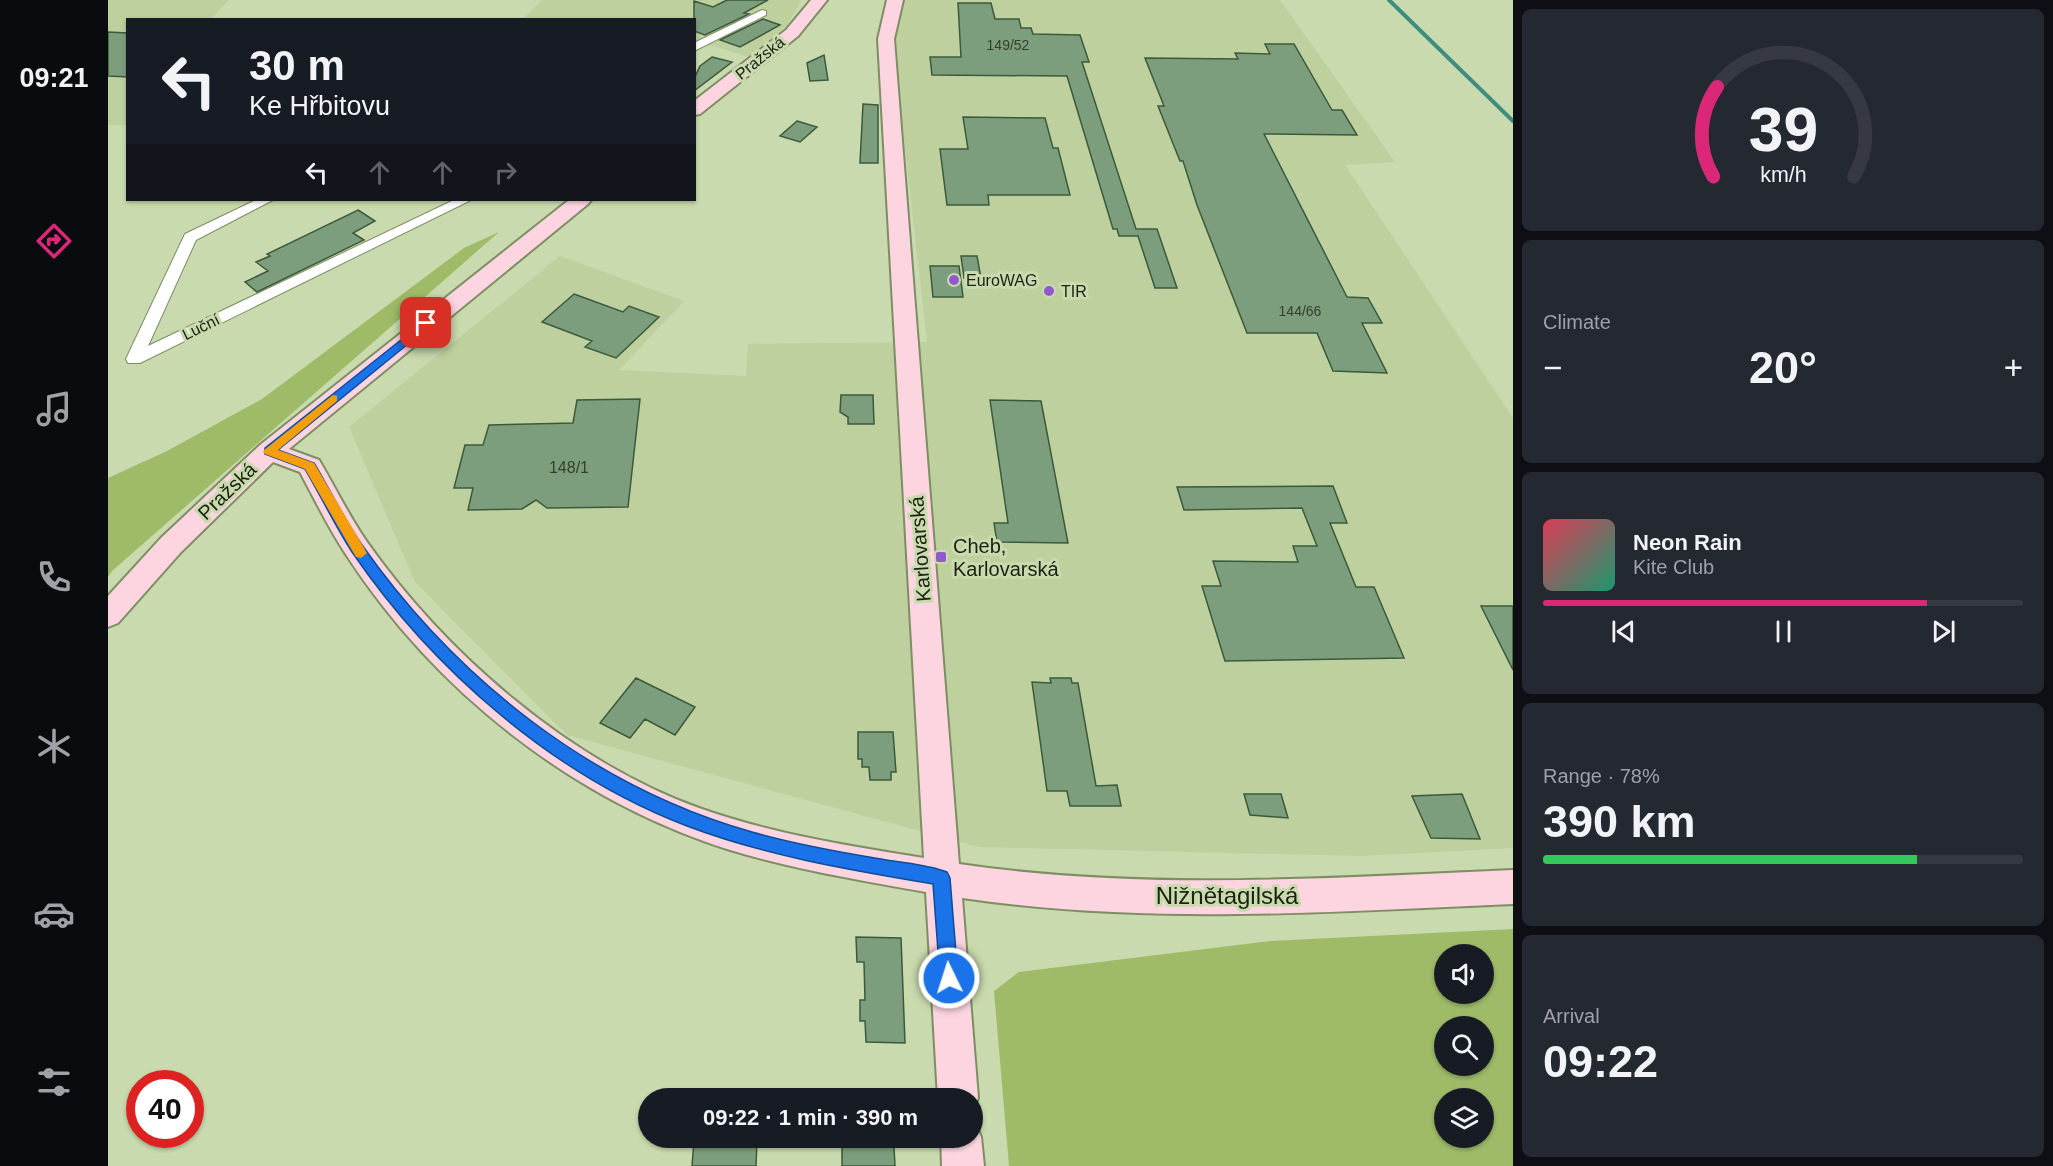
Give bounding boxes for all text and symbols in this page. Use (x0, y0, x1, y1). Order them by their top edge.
street label: Pražská (732, 33, 788, 83)
house number: 149/52 (987, 37, 1030, 53)
icon: left (150, 42, 228, 120)
text: 30 m (249, 42, 345, 89)
text: 09:21 (19, 63, 89, 93)
text: Ke Hřbitovu (249, 91, 390, 121)
text: 39 (1748, 95, 1818, 164)
icon: left (300, 156, 333, 189)
icon: ahead (363, 156, 396, 189)
icon: ahead (426, 156, 459, 189)
icon: right (489, 156, 522, 189)
text: km/h (1760, 164, 1806, 188)
icon: directions (33, 220, 75, 262)
place label: EuroWAG (966, 272, 1037, 289)
marker: EuroWAG (947, 273, 961, 287)
place label: TIR (1061, 283, 1087, 300)
marker: TIR (1042, 284, 1056, 298)
pin (400, 297, 451, 348)
house number: 144/66 (1279, 303, 1322, 319)
icon: arrive (409, 306, 442, 339)
street label: Luční (180, 311, 223, 343)
text: Climate (1543, 311, 1611, 333)
text: 20° (1749, 342, 1817, 393)
text: − (1543, 349, 1562, 386)
text: + (2004, 349, 2023, 386)
icon: music (33, 388, 75, 430)
street label: Pražská (193, 457, 261, 524)
house number: 148/1 (549, 459, 589, 476)
street label: Karlovarská (905, 495, 935, 602)
text: Neon Rain (1633, 530, 1742, 555)
place label: Cheb, Karlovarská (953, 535, 1059, 580)
marker: Cheb, Karlovarská (934, 550, 948, 564)
icon: phone (33, 556, 75, 598)
text: Kite Club (1633, 556, 1714, 578)
icon: previous (1607, 615, 1640, 648)
icon: pause (1767, 615, 1800, 648)
icon: next (1927, 615, 1960, 648)
icon: climate (33, 725, 75, 767)
text: Range · 78% (1543, 765, 1660, 787)
text: 390 km (1543, 796, 1696, 847)
street label: Nižnětagilská (1156, 882, 1299, 909)
icon: car (33, 893, 75, 935)
map controls (1434, 944, 1494, 1148)
button: sound (1434, 944, 1494, 1004)
position arrow (917, 946, 981, 1010)
text: Arrival (1543, 1005, 1600, 1027)
button: search (1434, 1016, 1494, 1076)
text: 09:22 (1543, 1036, 1658, 1087)
icon: filters (33, 1061, 75, 1103)
speed limit sign: 40 (126, 1070, 204, 1148)
button: layers (1434, 1088, 1494, 1148)
text: 09:22 · 1 min · 390 m (703, 1105, 918, 1130)

